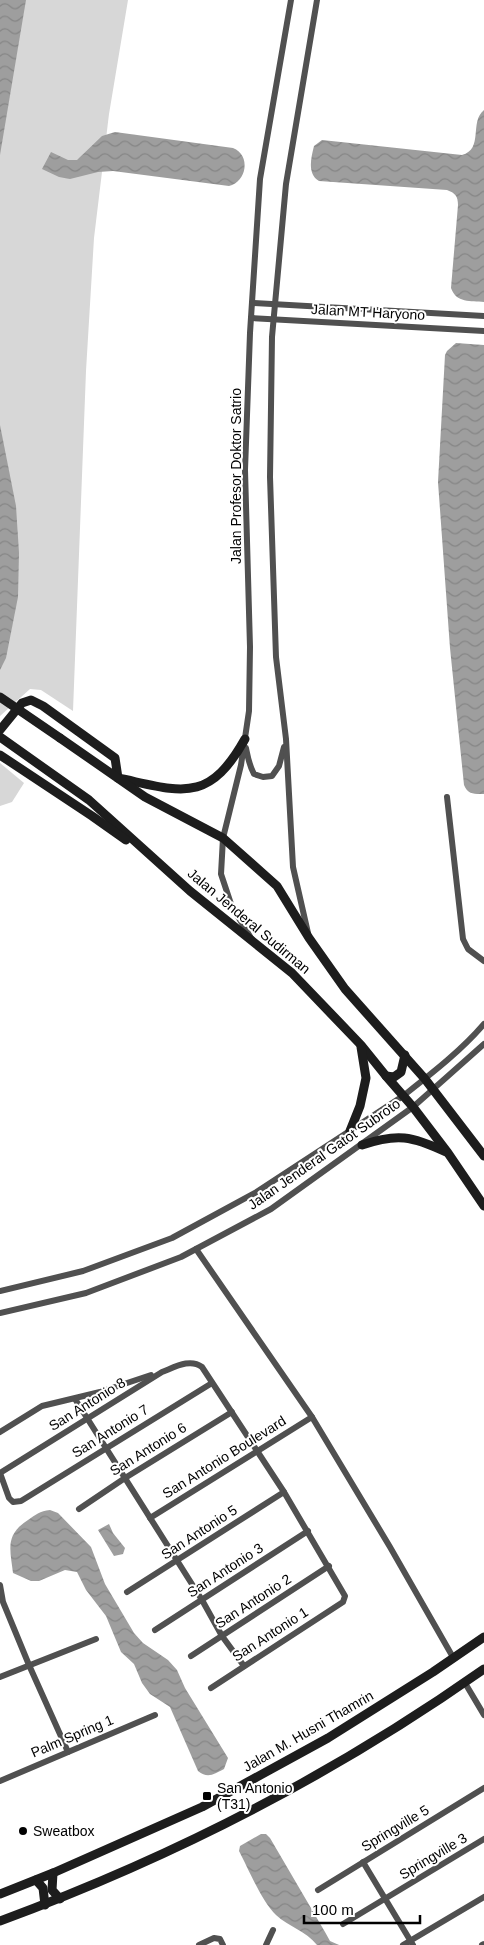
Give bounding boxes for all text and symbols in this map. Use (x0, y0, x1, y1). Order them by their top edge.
street label: Jalan MT Haryono (311, 301, 426, 323)
street label: Jalan Profesor Doktor Satrio (228, 388, 244, 564)
street label: Jalan Jenderal Sudirman (185, 865, 313, 977)
street label: Jalan Jenderal Gatot Subroto (245, 1095, 403, 1213)
street label: San Antonio 8 (46, 1374, 128, 1434)
street label: San Antonio 7 (69, 1401, 151, 1461)
street label: San Antonio Boulevard (159, 1412, 289, 1502)
street label: San Antonio 6 (107, 1419, 189, 1479)
street label: San Antonio 5 (158, 1501, 240, 1562)
street label: San Antonio 3 (184, 1539, 266, 1600)
street label: San Antonio 2 (212, 1570, 294, 1631)
street label: San Antonio 1 (229, 1603, 311, 1664)
street label: Jalan M. Husni Thamrin (240, 1687, 376, 1775)
street label: Palm Spring 1 (28, 1711, 116, 1761)
place label: San Antonio (T31) (217, 1780, 293, 1812)
marker: San Antonio (T31) (201, 1790, 213, 1802)
street label: Springville 5 (358, 1801, 432, 1854)
place label: Sweatbox (33, 1823, 94, 1839)
marker: Sweatbox (17, 1825, 29, 1837)
street label: Springville 3 (396, 1829, 470, 1882)
scale bar (304, 1892, 420, 1924)
text: 100 m (312, 1901, 354, 1918)

